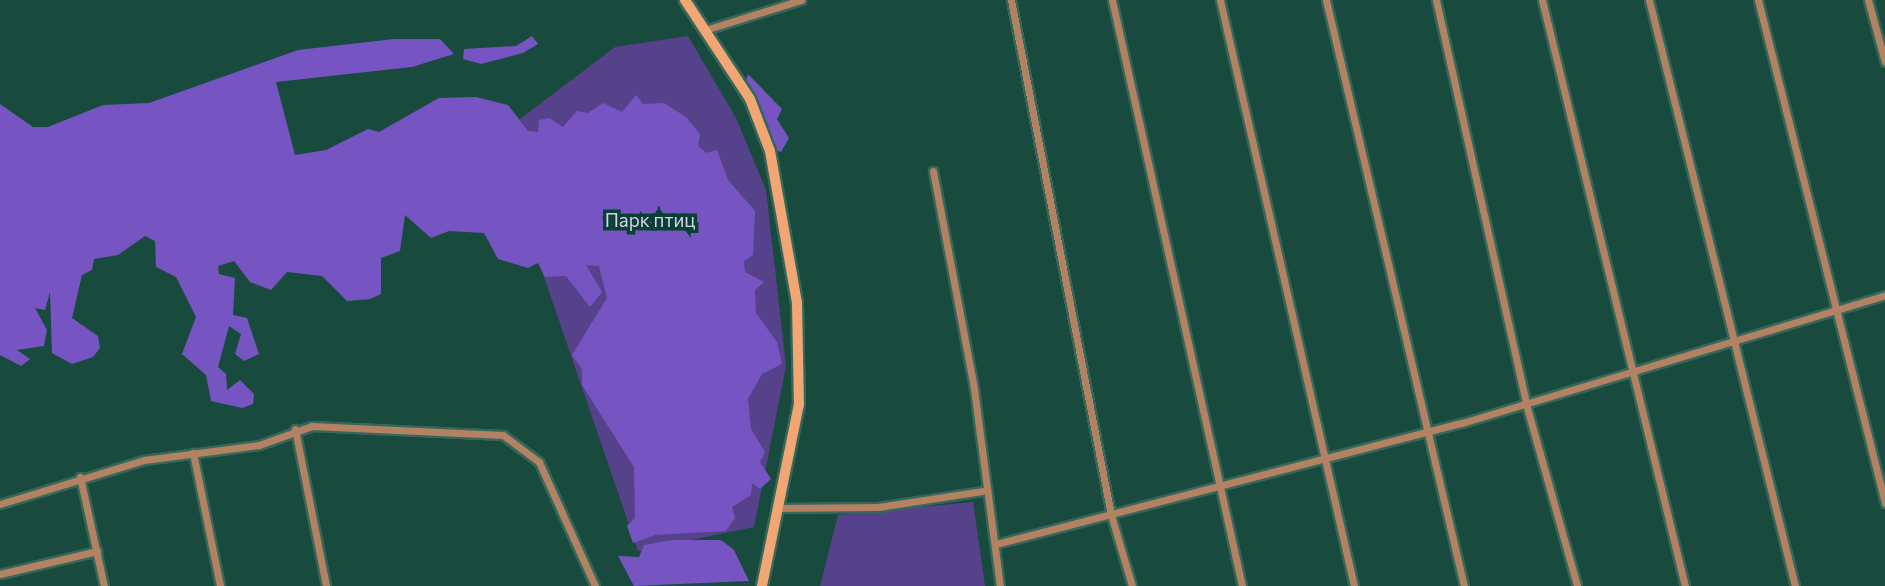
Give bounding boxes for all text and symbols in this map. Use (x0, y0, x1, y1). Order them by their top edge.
park label: Парк птиц (605, 209, 695, 231)

